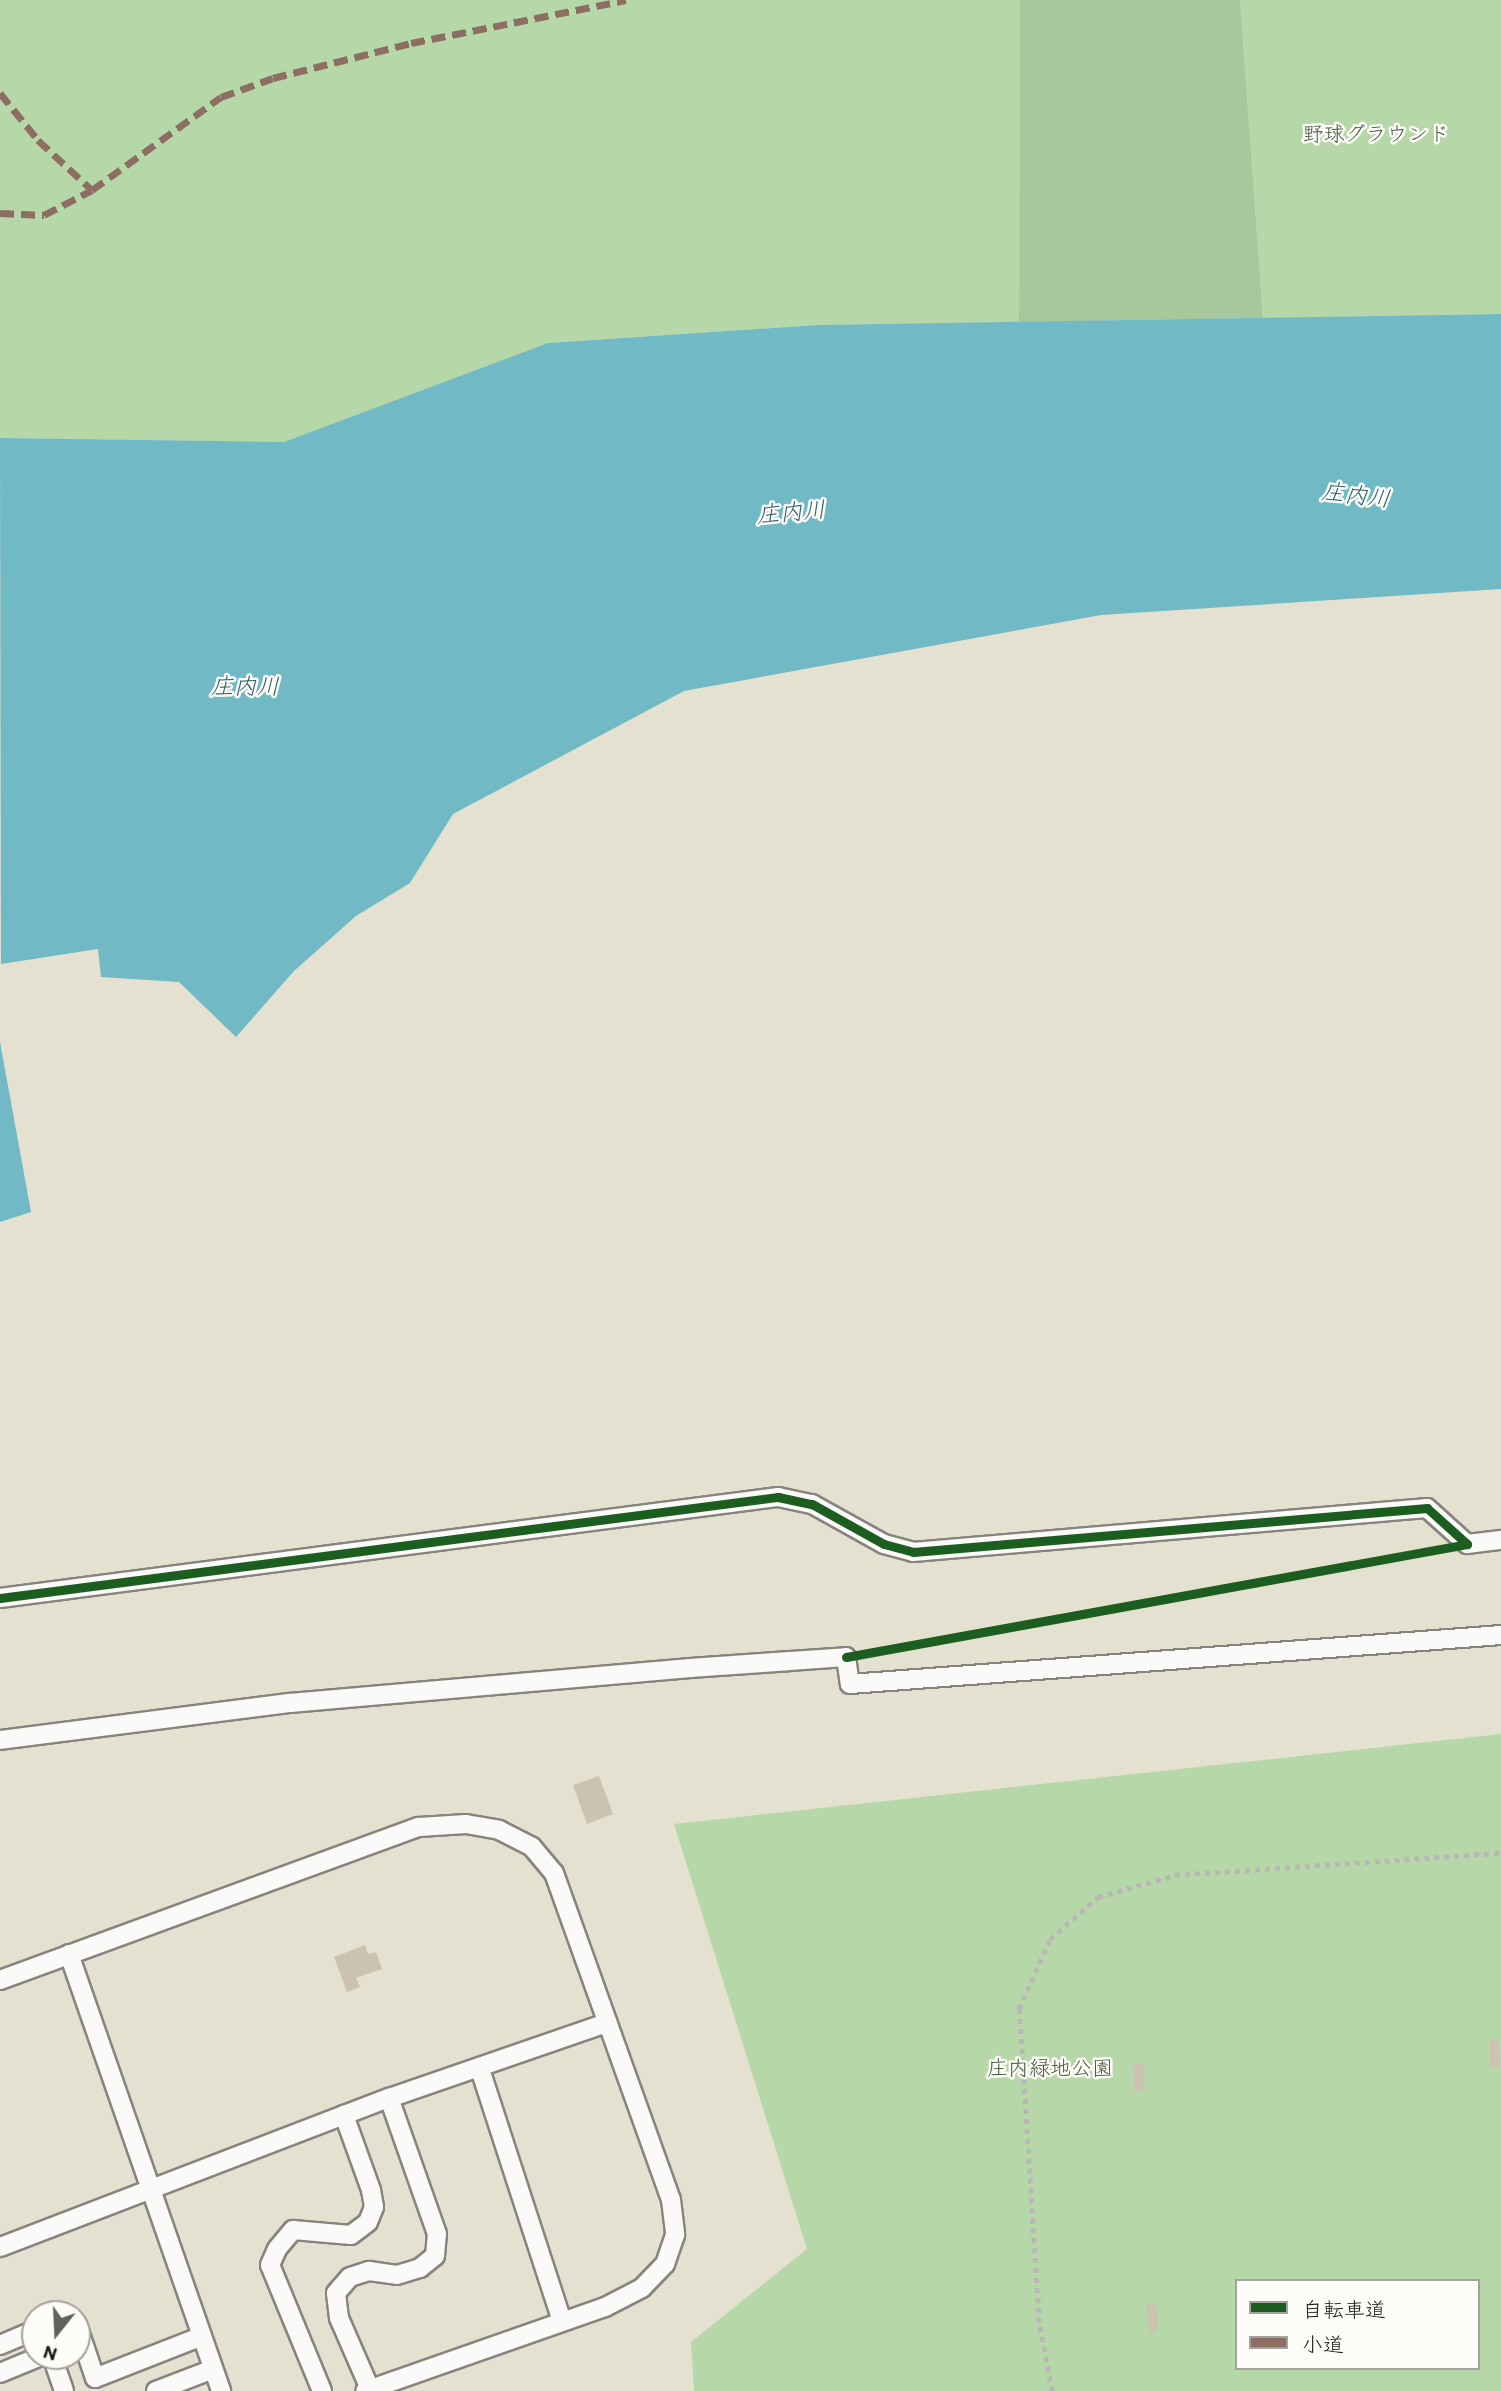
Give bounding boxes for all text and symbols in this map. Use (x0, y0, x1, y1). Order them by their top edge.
park label: 野球グラウンド (1303, 121, 1449, 147)
water label: 庄内川 (1320, 477, 1392, 513)
water label: 庄内川 (755, 495, 827, 529)
water label: 庄内川 (211, 672, 279, 700)
park label: 庄内緑地公園 (987, 2055, 1113, 2081)
legend (1235, 2279, 1480, 2370)
text: 自転車道 (1302, 2297, 1386, 2322)
north arrow (21, 2300, 91, 2370)
text: 小道 (1302, 2332, 1344, 2357)
text: N (40, 2341, 60, 2366)

